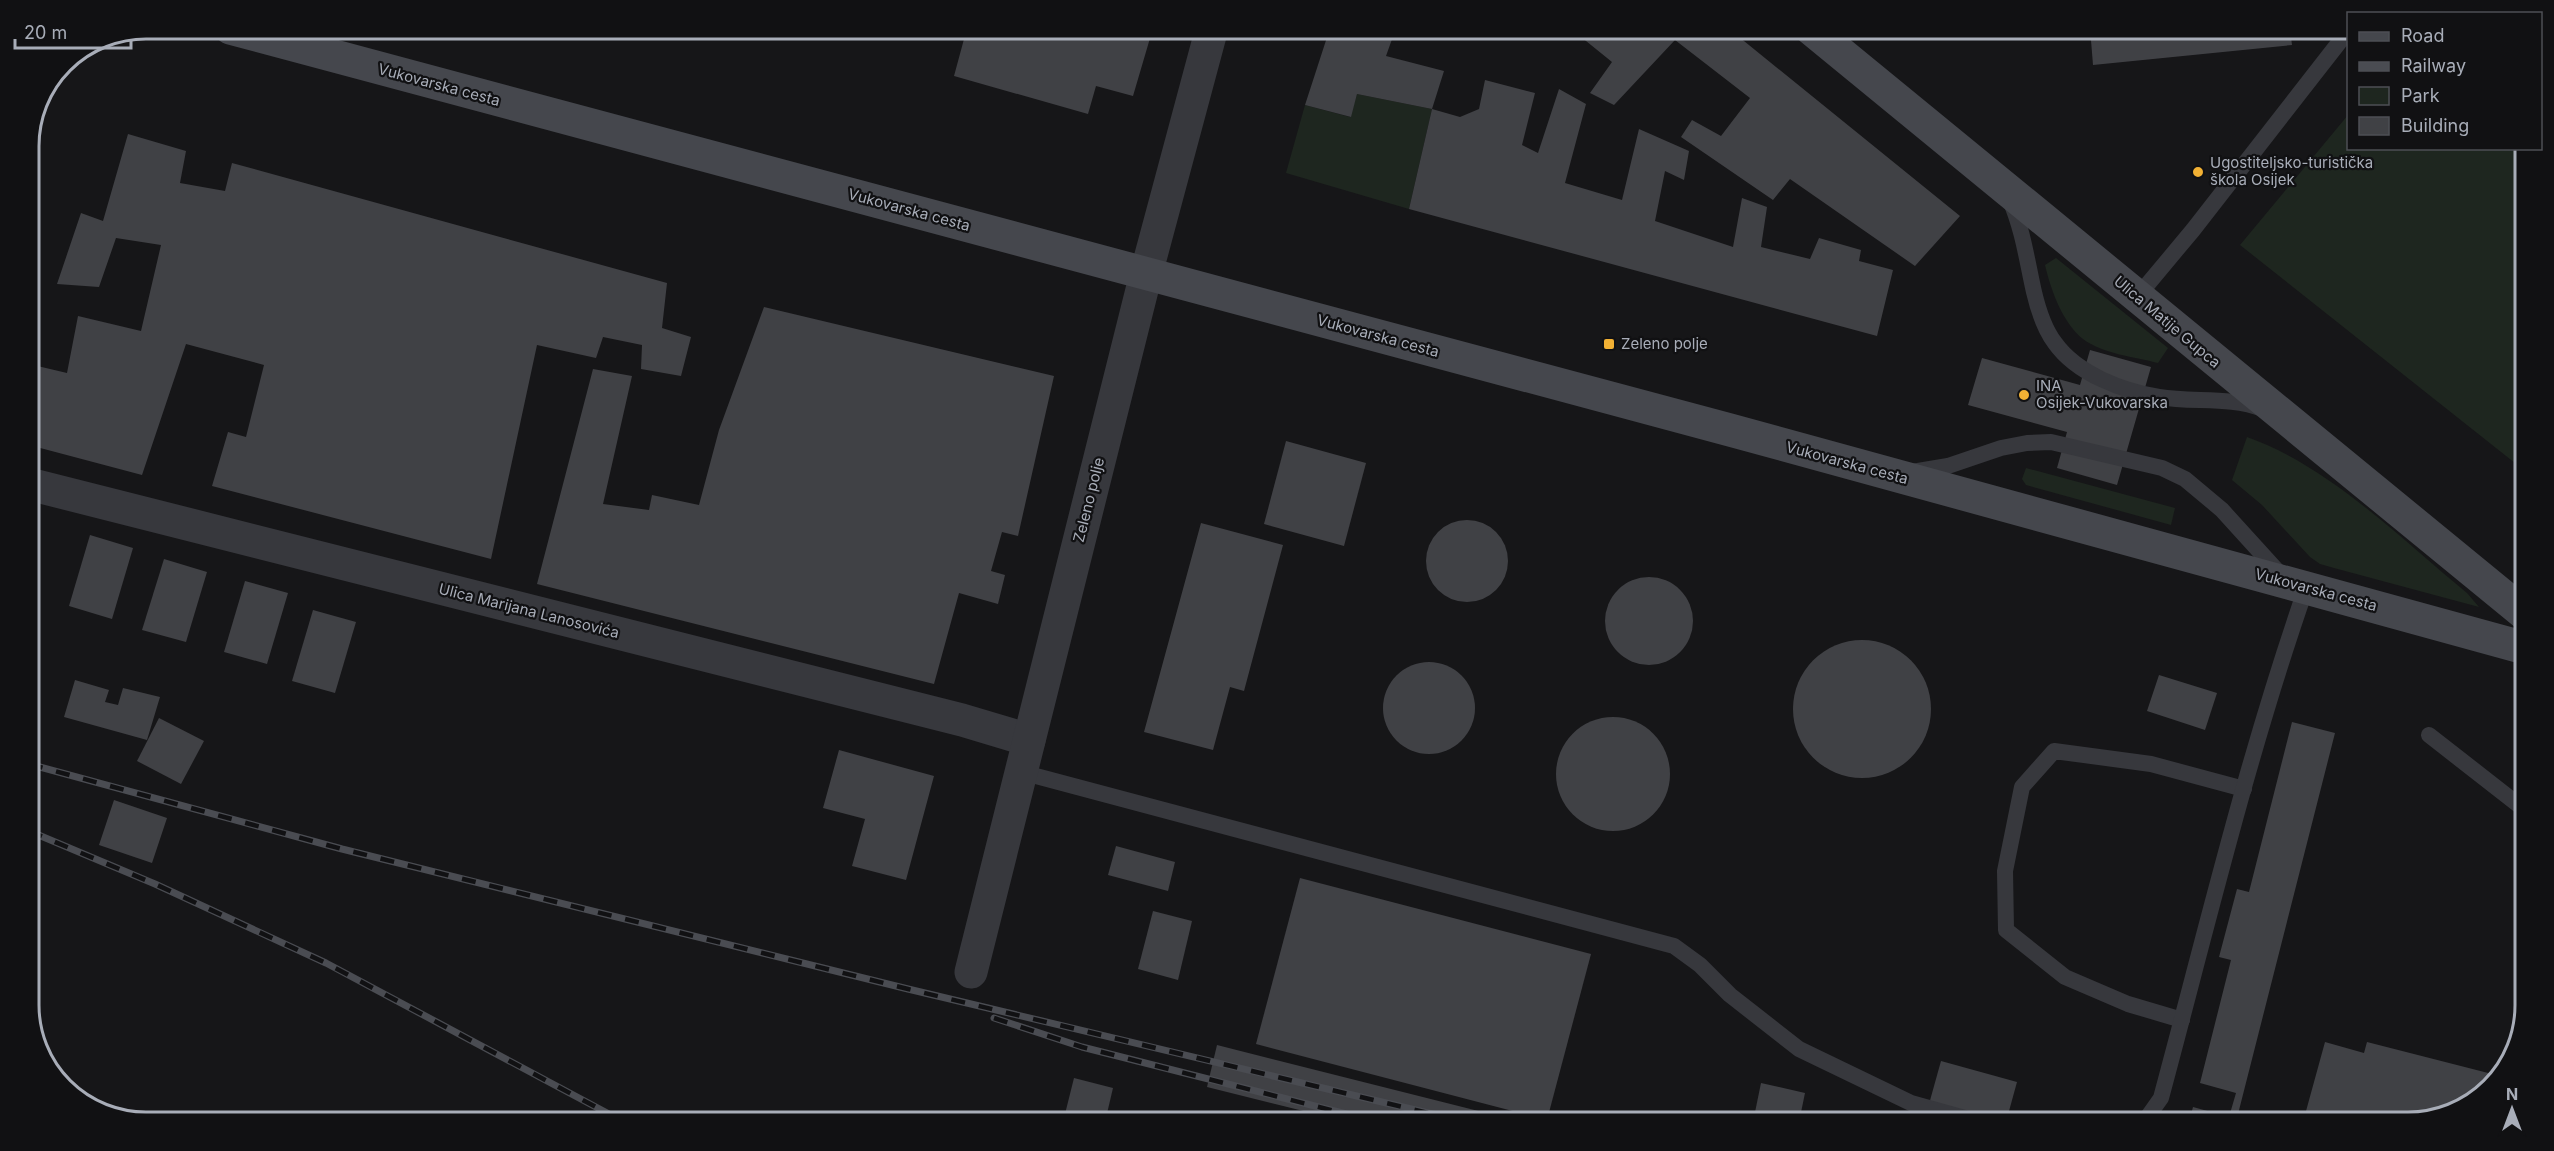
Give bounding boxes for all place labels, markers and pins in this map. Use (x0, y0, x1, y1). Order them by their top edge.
place label: Ugostiteljsko-turistička škola Osijek (2210, 153, 2373, 189)
marker: Ugostiteljsko-turistička škola Osijek (2191, 165, 2205, 179)
place label: Zeleno polje (1621, 334, 1708, 353)
marker: Zeleno polje (1602, 337, 1616, 351)
place label: INA Osijek-Vukovarska (2036, 376, 2168, 412)
marker: INA Osijek-Vukovarska (2017, 388, 2031, 402)

